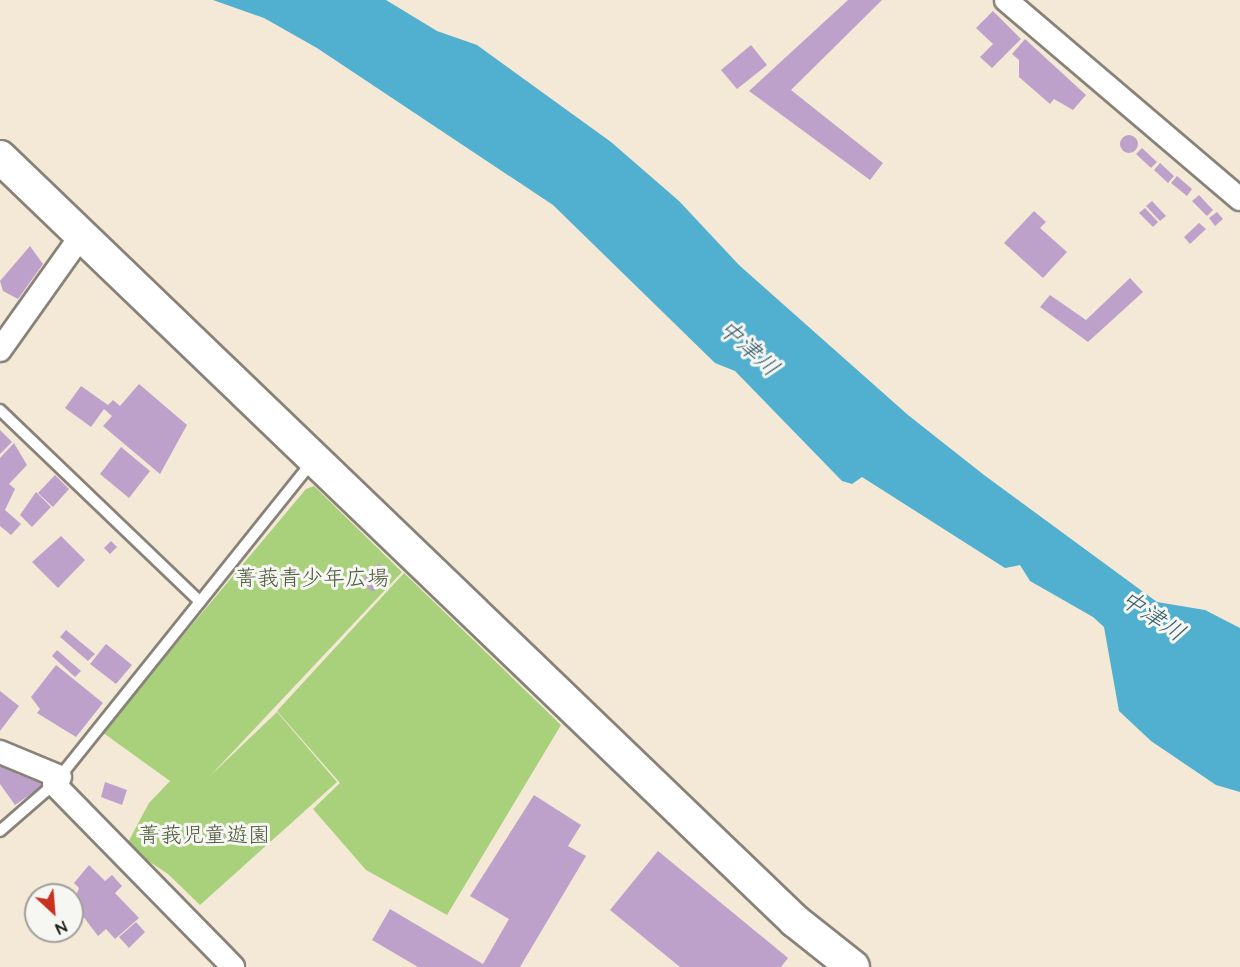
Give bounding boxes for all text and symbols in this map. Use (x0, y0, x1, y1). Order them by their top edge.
water label: 中津川 (712, 314, 784, 384)
park label: 菁莪青少年広場 (235, 566, 389, 592)
water label: 中津川 (1114, 585, 1190, 649)
park label: 菁莪児童遊園 (138, 823, 270, 849)
north arrow (24, 883, 84, 943)
text: N (52, 915, 70, 939)

